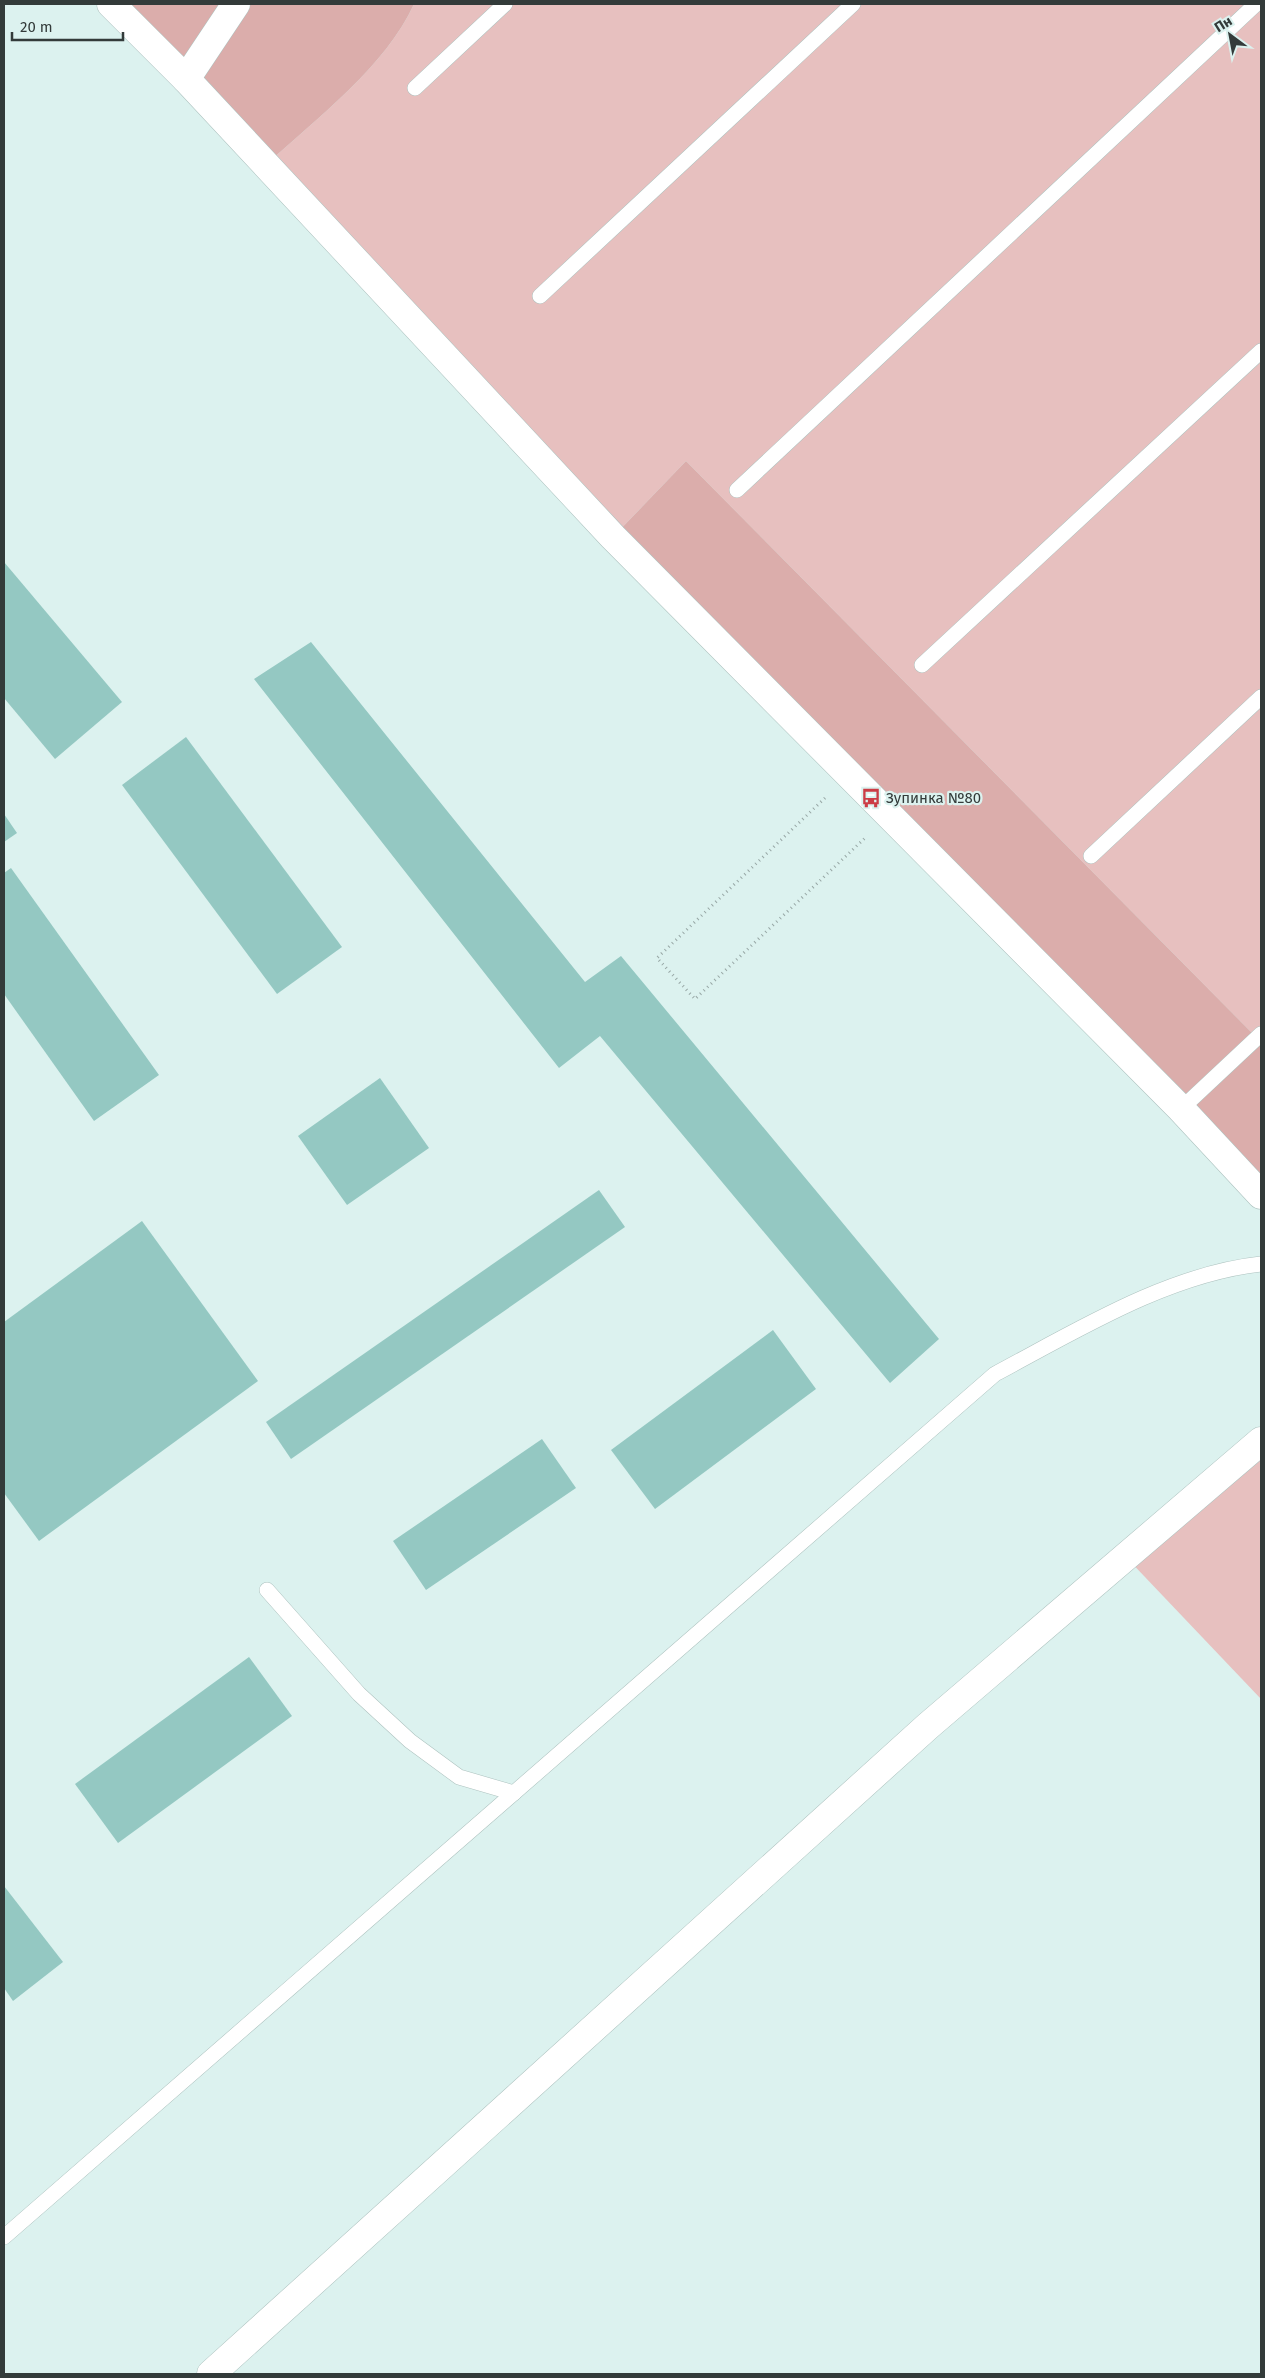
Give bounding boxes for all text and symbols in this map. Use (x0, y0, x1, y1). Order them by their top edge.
scale bar (12, 10, 124, 42)
north arrow (1205, 10, 1255, 60)
text: Пн (1211, 13, 1235, 36)
text: 20 m (20, 18, 53, 36)
bus stop icon: Зупинка №80 (860, 787, 882, 809)
place label: Зупинка №80 (886, 789, 981, 807)

